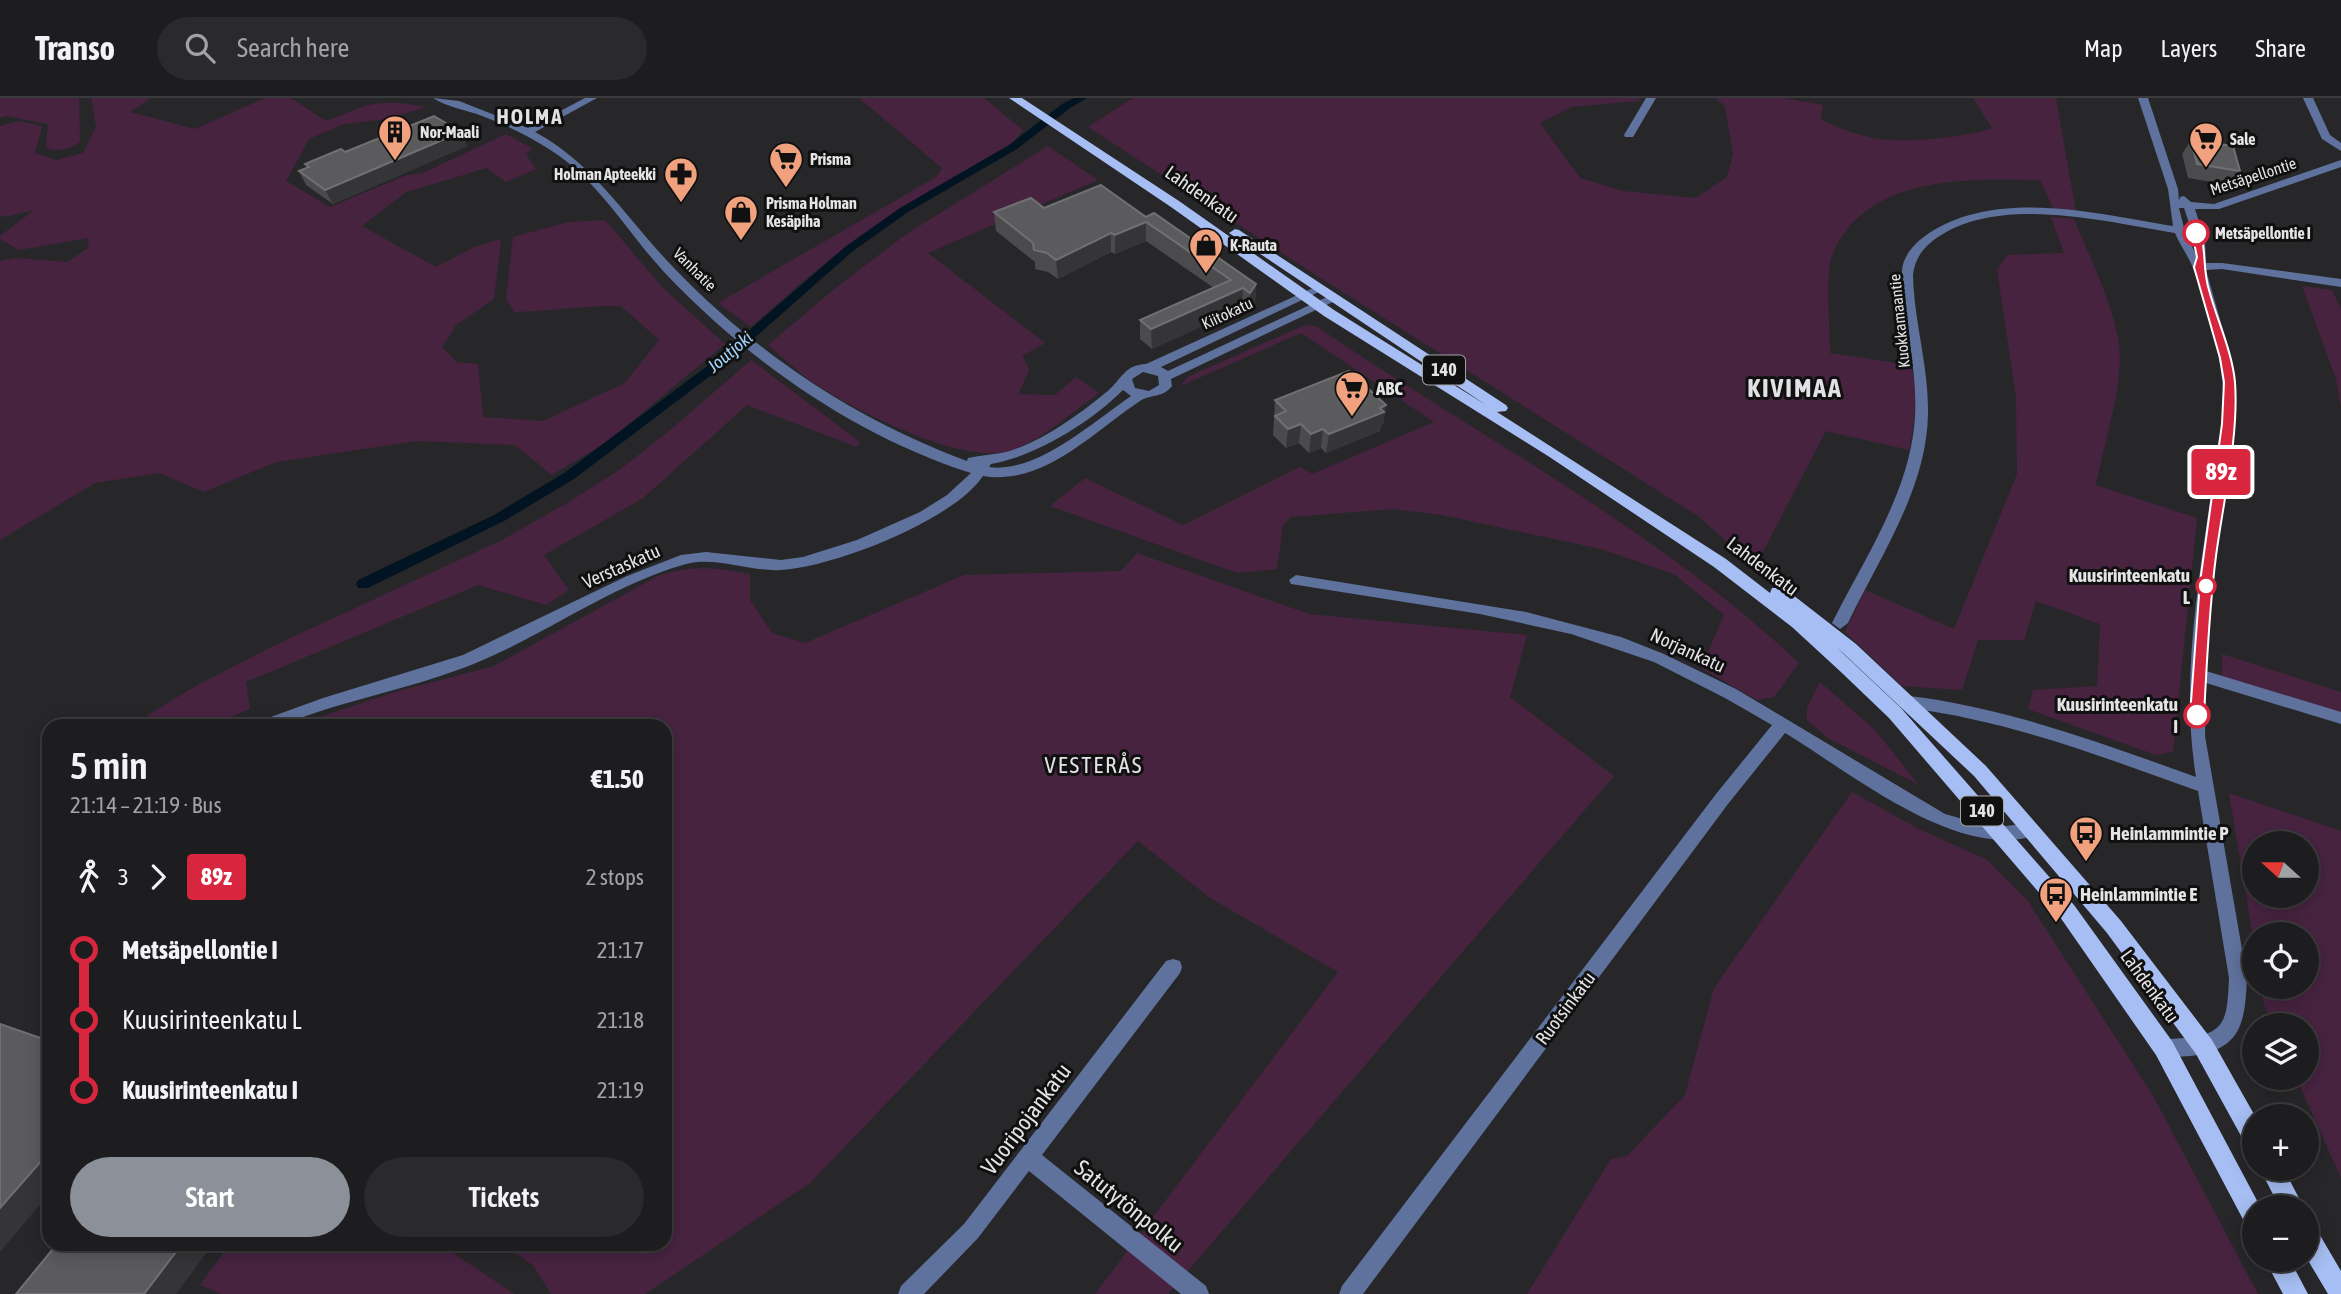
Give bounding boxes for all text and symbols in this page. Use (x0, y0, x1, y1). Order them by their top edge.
search box (157, 17, 647, 80)
text: Transo (35, 29, 115, 67)
icon: search (181, 29, 219, 67)
text: Search here (237, 33, 349, 63)
text: Map (2084, 35, 2123, 62)
text: Layers (2161, 35, 2217, 62)
text: Share (2255, 35, 2306, 62)
district label: HOLMA (497, 104, 563, 128)
building icon: Nor-Maali (376, 113, 414, 162)
supermarket icon: Sale (2187, 120, 2225, 169)
place label: Nor-Maali (420, 123, 480, 141)
place label: Sale (2230, 130, 2256, 148)
supermarket icon: Prisma (767, 140, 805, 189)
place label: Prisma (810, 150, 851, 168)
street label: Metsäpellontie (2208, 154, 2299, 199)
pharmacy icon: Holman Apteekki (662, 155, 700, 204)
street label: Lahdenkatu (1161, 161, 1243, 227)
place label: Holman Apteekki (554, 165, 656, 183)
shop icon: Prisma Holman Kesäpiha (722, 193, 760, 242)
place label: Prisma Holman Kesäpiha (766, 194, 857, 230)
marker: Metsäpellontie I (2183, 220, 2209, 246)
place label: Metsäpellontie I (2215, 224, 2311, 242)
shop icon: K-Rauta (1187, 226, 1225, 275)
place label: K-Rauta (1230, 236, 1277, 254)
street label: Vanhatie (670, 244, 720, 294)
street label: Kuokkamaantie (1885, 273, 1913, 369)
street label: Kiitokatu (1199, 293, 1255, 333)
water label: Joutjoki (702, 327, 756, 377)
road number: 140 (1423, 356, 1465, 384)
supermarket icon: ABC (1333, 369, 1371, 418)
district label: KIVIMAA (1747, 373, 1843, 403)
place label: ABC (1375, 377, 1403, 399)
line badge: 89z (2181, 449, 2261, 495)
text: 89z (2205, 458, 2237, 485)
street label: Lahdenkatu (1723, 532, 1803, 600)
street label: Verstaskatu (579, 539, 663, 593)
place label: Kuusirinteenkatu L (2069, 564, 2191, 608)
marker: Kuusirinteenkatu L (2196, 576, 2216, 596)
street label: Norjankatu (1647, 623, 1729, 677)
place label: Kuusirinteenkatu I (2057, 693, 2178, 737)
marker: Kuusirinteenkatu I (2184, 702, 2210, 728)
text: 5 min (70, 744, 148, 787)
district label: VESTERÅS (1044, 752, 1144, 778)
text: €1.50 (591, 764, 644, 794)
text: 21:14 – 21:19 · Bus (70, 792, 222, 818)
road number: 140 (1961, 796, 2003, 826)
bus stop icon: Heinlammintie P (2067, 814, 2105, 863)
place label: Heinlammintie P (2110, 822, 2229, 844)
north arrow (2242, 831, 2319, 908)
map controls (2242, 831, 2319, 1272)
icon: walk (70, 858, 108, 896)
icon: forward (139, 858, 177, 896)
text: 89z (201, 863, 232, 890)
text: 3 (118, 864, 129, 890)
text: 2 stops (586, 864, 644, 890)
bus stop icon: Heinlammintie E (2037, 875, 2075, 924)
place label: Heinlammintie E (2080, 883, 2197, 905)
button: locate (2242, 922, 2319, 999)
text: Metsäpellontie I (122, 935, 278, 965)
text: 21:17 (597, 937, 644, 963)
street label: Lahdenkatu (2116, 946, 2184, 1026)
street label: Ruotsinkatu (1531, 967, 1599, 1049)
text: Kuusirinteenkatu L (122, 1005, 302, 1035)
text: 21:18 (597, 1007, 644, 1033)
button: layers (2242, 1013, 2319, 1090)
street label: Vuoripojankatu (976, 1058, 1076, 1180)
text: Kuusirinteenkatu I (122, 1075, 298, 1105)
text: 21:19 (597, 1077, 644, 1103)
button: + (2242, 1104, 2319, 1181)
street label: Satutytönpolku (1070, 1154, 1188, 1258)
button: Start (70, 1157, 350, 1237)
button: Tickets (364, 1157, 644, 1237)
button: − (2242, 1195, 2319, 1272)

